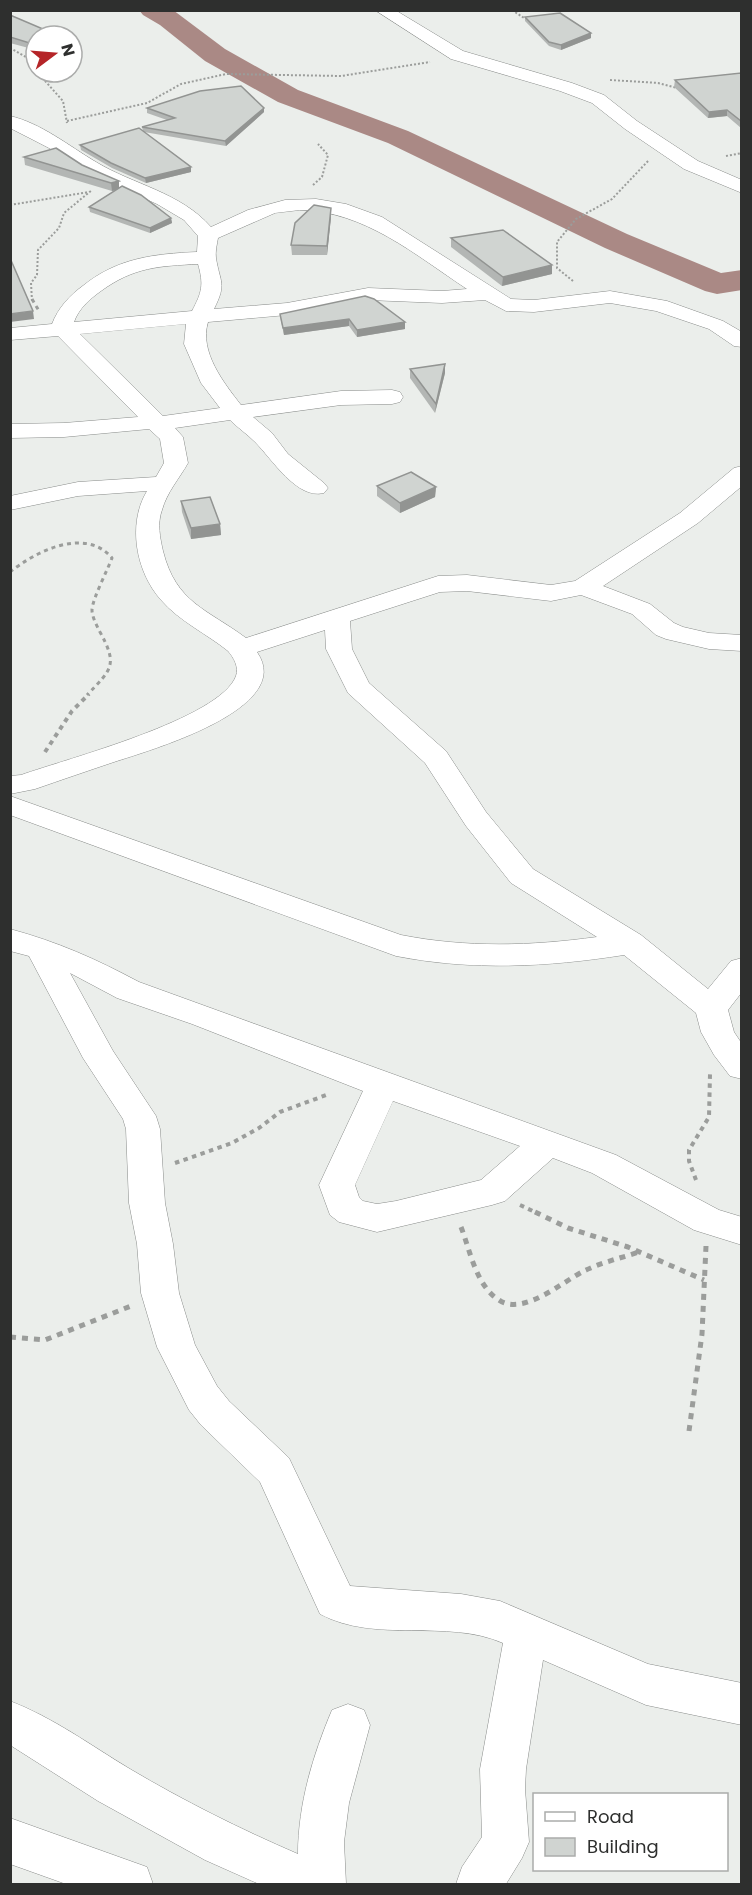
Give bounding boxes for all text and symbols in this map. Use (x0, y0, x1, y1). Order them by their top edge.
north arrow (24, 24, 84, 84)
text: N (55, 41, 81, 59)
legend (533, 1793, 728, 1871)
text: Road (587, 1804, 634, 1829)
text: Building (587, 1834, 659, 1859)

